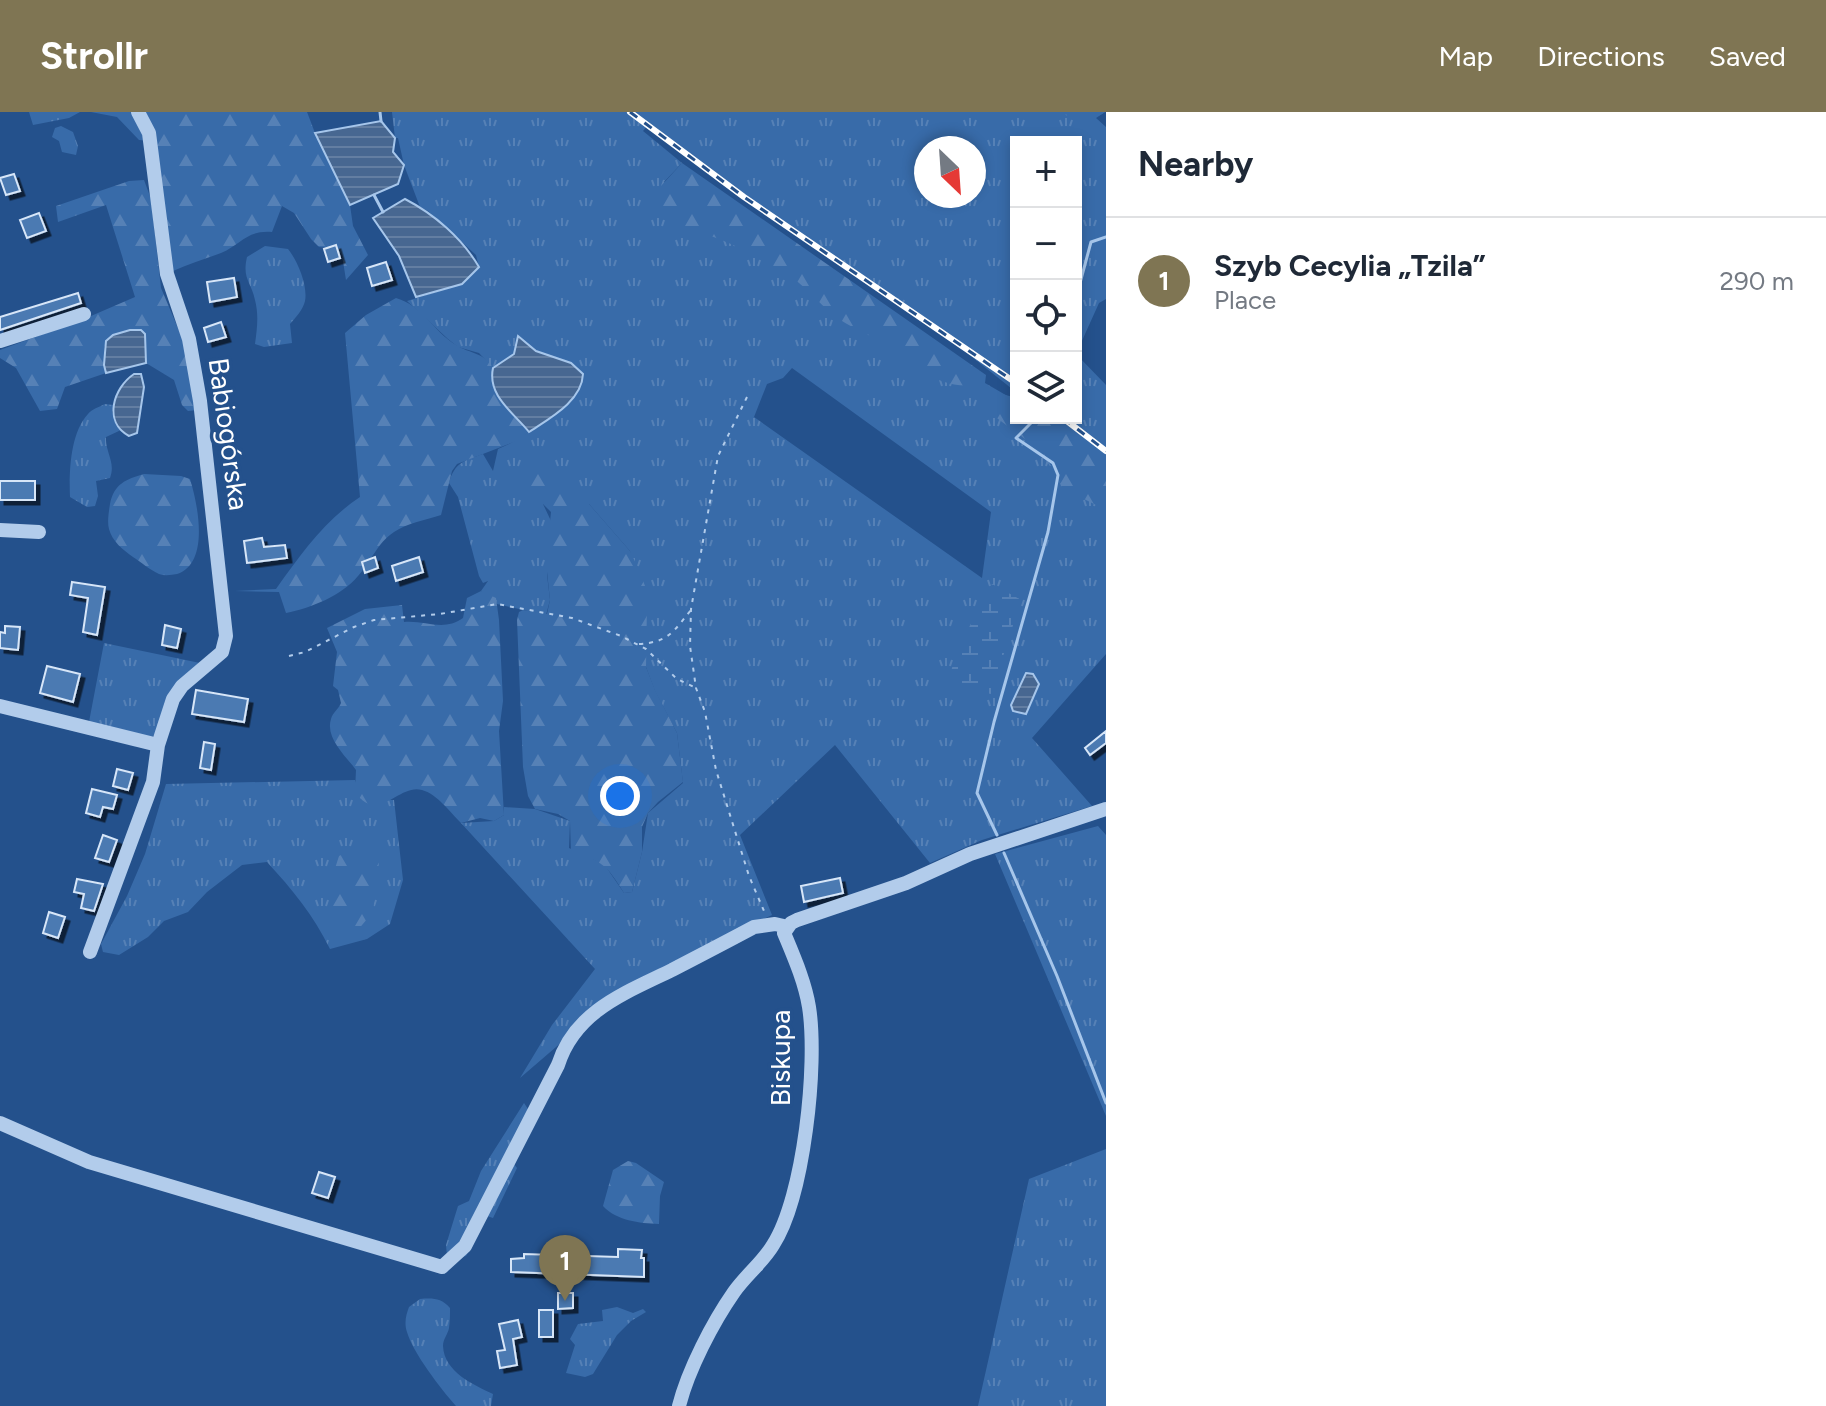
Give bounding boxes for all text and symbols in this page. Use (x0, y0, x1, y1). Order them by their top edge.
text: Strollr (40, 33, 148, 79)
text: Map (1439, 39, 1493, 73)
text: Directions (1537, 39, 1665, 73)
text: Saved (1709, 39, 1786, 73)
north arrow (914, 136, 986, 208)
map controls (1010, 136, 1082, 424)
button: + (1010, 136, 1082, 208)
text: Nearby (1138, 144, 1253, 185)
button: − (1010, 208, 1082, 280)
text: Szyb Cecylia „Tzila” (1214, 247, 1485, 284)
text: 1 (1159, 265, 1169, 297)
text: 290 m (1720, 265, 1794, 297)
button: locate (1010, 280, 1082, 352)
text: Place (1214, 284, 1276, 316)
button: layers (1010, 352, 1082, 424)
street label: Babiogórska (201, 356, 257, 512)
your location (600, 776, 640, 816)
street label: Biskupa (763, 1010, 797, 1106)
pin: 1 (539, 1235, 591, 1301)

